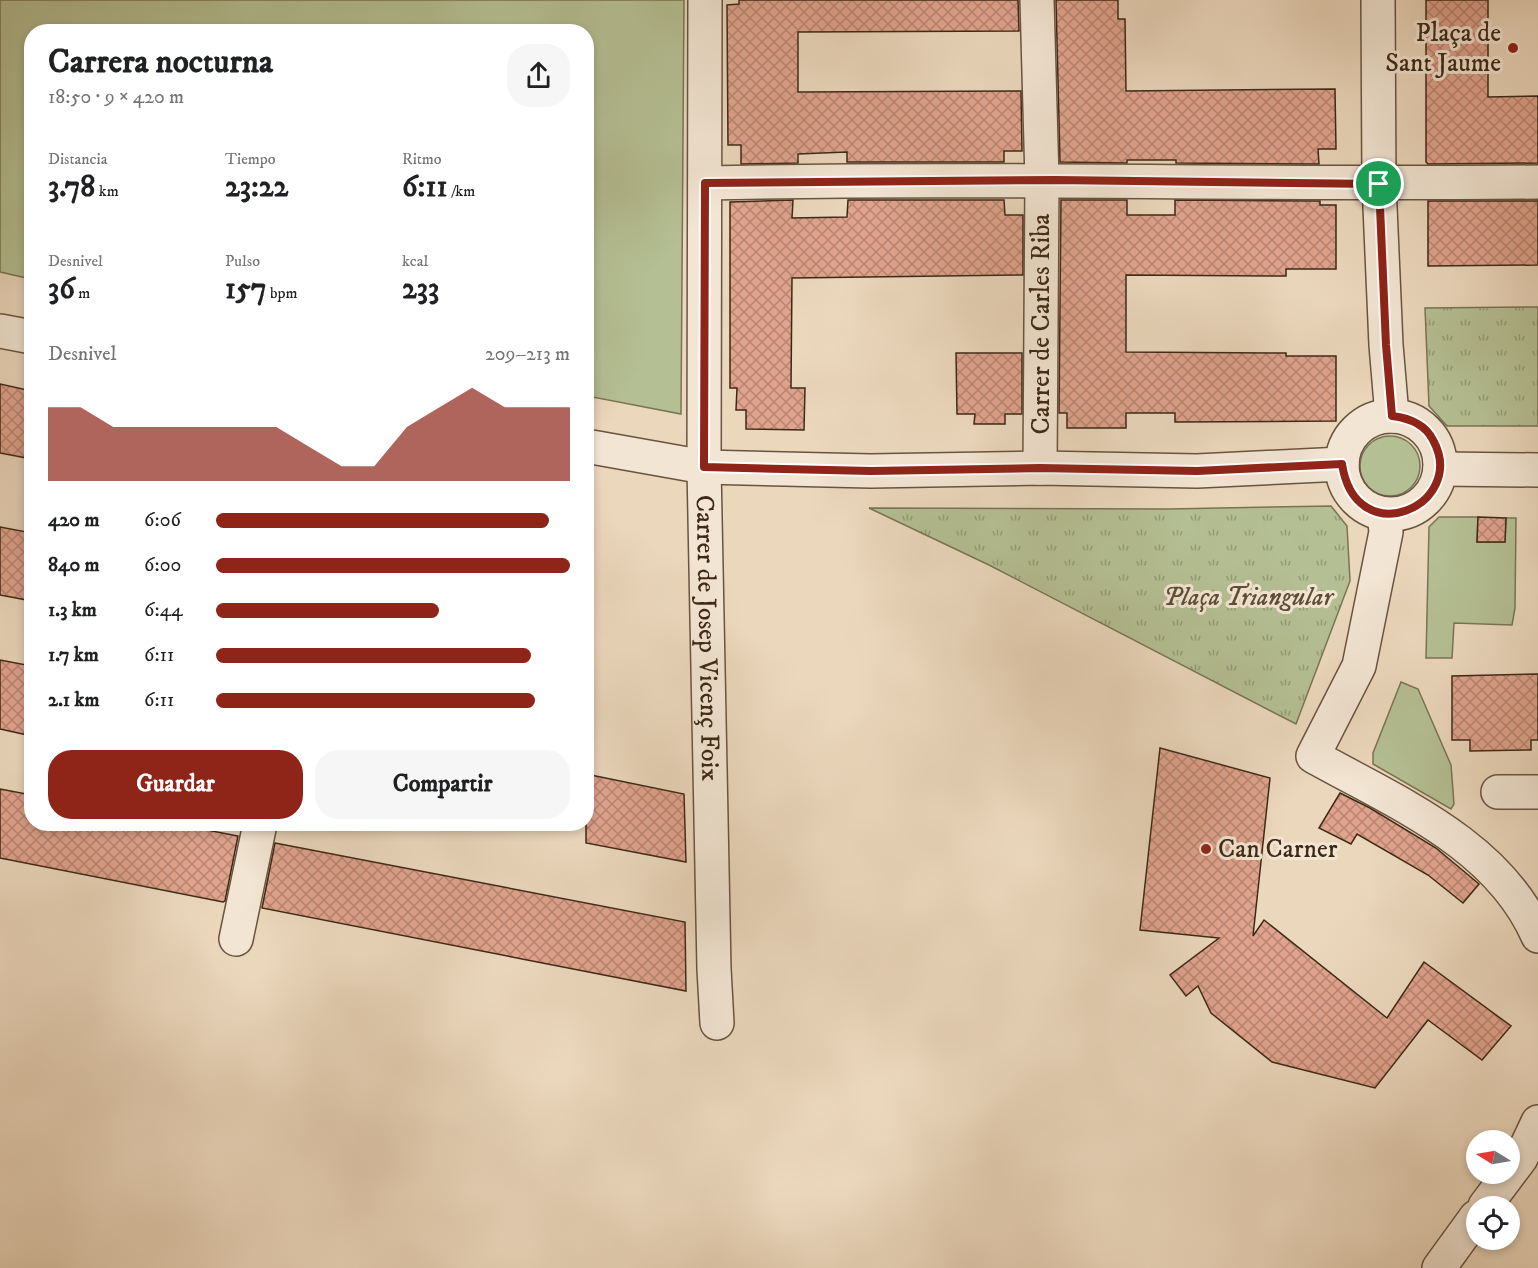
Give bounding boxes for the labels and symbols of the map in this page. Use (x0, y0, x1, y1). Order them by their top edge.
place label: Plaça de Sant Jaume (1385, 17, 1501, 80)
marker: Plaça de Sant Jaume (1506, 41, 1520, 55)
pin (1353, 158, 1404, 209)
street label: Carrer de Carles Riba (1025, 214, 1058, 434)
street label: Carrer de Josep Vicenç Foix (688, 495, 727, 782)
park label: Plaça Triangular (1163, 581, 1334, 614)
place label: Can Carner (1218, 833, 1338, 866)
marker: Can Carner (1199, 842, 1213, 856)
north arrow (1466, 1130, 1520, 1184)

